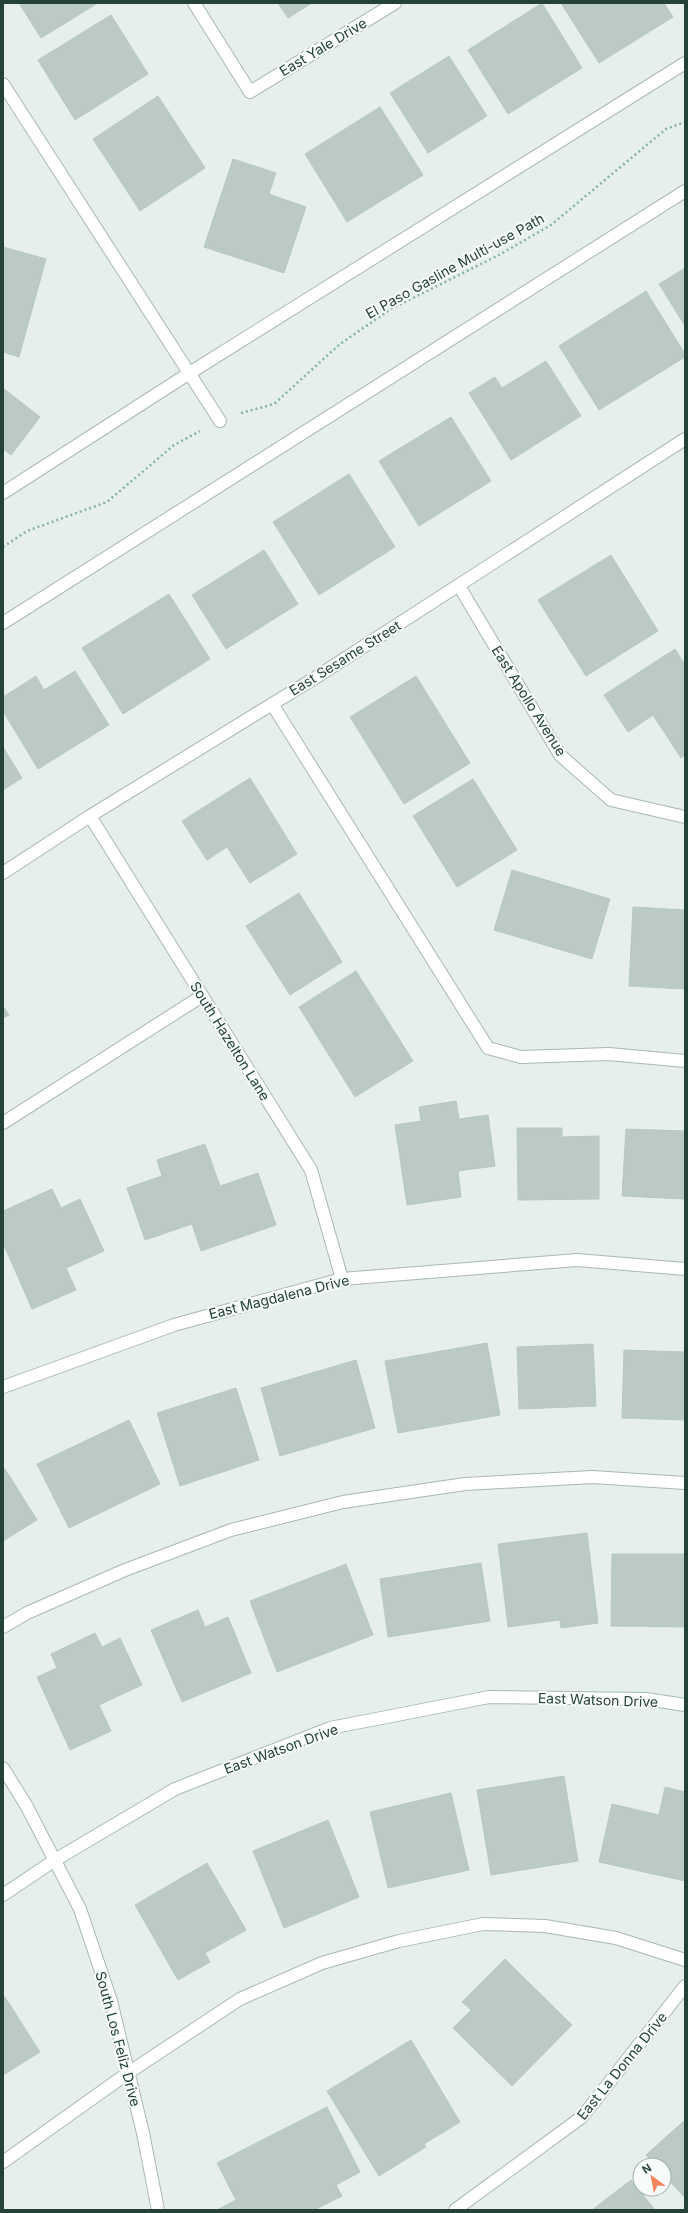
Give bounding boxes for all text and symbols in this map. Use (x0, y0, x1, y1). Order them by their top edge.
street label: East Yale Drive (276, 14, 369, 79)
street label: El Paso Gasline Multi-use Path (363, 209, 547, 322)
street label: East Sesame Street (286, 616, 404, 699)
street label: East Apollo Avenue (489, 642, 570, 759)
street label: South Hazelton Lane (187, 978, 274, 1103)
street label: East Magdalena Drive (207, 1271, 351, 1322)
street label: East Watson Drive (538, 1689, 658, 1710)
street label: East Watson Drive (221, 1720, 340, 1777)
street label: South Los Feliz Drive (92, 1969, 145, 2108)
street label: East La Donna Drive (573, 2008, 670, 2123)
north arrow (632, 2157, 672, 2197)
text: N (639, 2160, 654, 2177)

